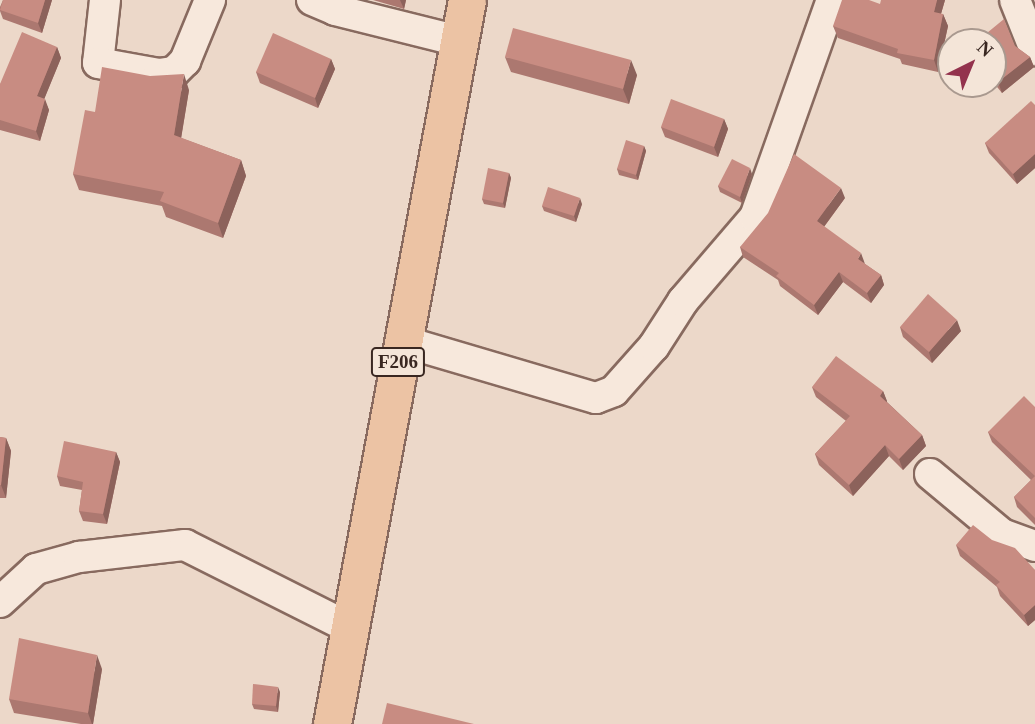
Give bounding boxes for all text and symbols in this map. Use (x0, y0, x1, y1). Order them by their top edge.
north arrow (937, 28, 1007, 98)
text: N (973, 36, 997, 61)
road number: F206 (370, 346, 426, 378)

